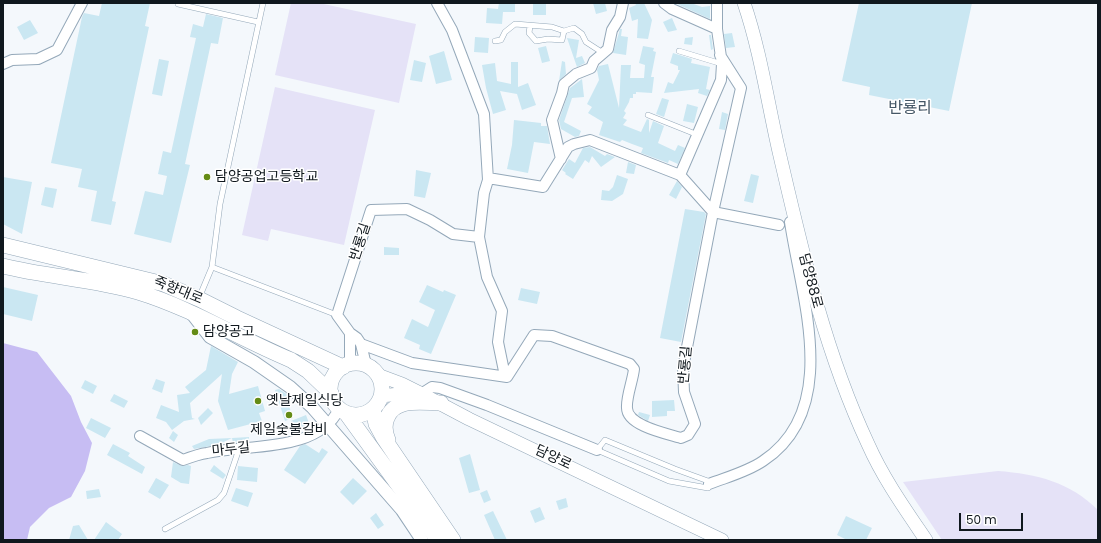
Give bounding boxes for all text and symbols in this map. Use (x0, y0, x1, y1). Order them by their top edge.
district label: 반룡리 (888, 99, 932, 119)
place label: 담양공업고등학교 (215, 169, 318, 185)
marker: 담양공업고등학교 (202, 172, 212, 182)
street label: 반룡길 (347, 221, 375, 263)
street label: 담양88로 (795, 252, 825, 310)
street label: 죽향대로 (151, 274, 205, 308)
place label: 담양공고 (203, 324, 255, 340)
marker: 담양공고 (190, 327, 200, 337)
street label: 반룡길 (676, 345, 696, 385)
place label: 옛날제일식당 (266, 393, 343, 409)
marker: 옛날제일식당 (253, 396, 263, 406)
marker: 제일숯불갈비 (284, 410, 294, 420)
place label: 제일숯불갈비 (250, 422, 328, 438)
street label: 마두길 (211, 440, 251, 460)
street label: 담양로 (532, 442, 574, 474)
scale bar (961, 505, 1025, 531)
text: 50 m (966, 511, 997, 528)

